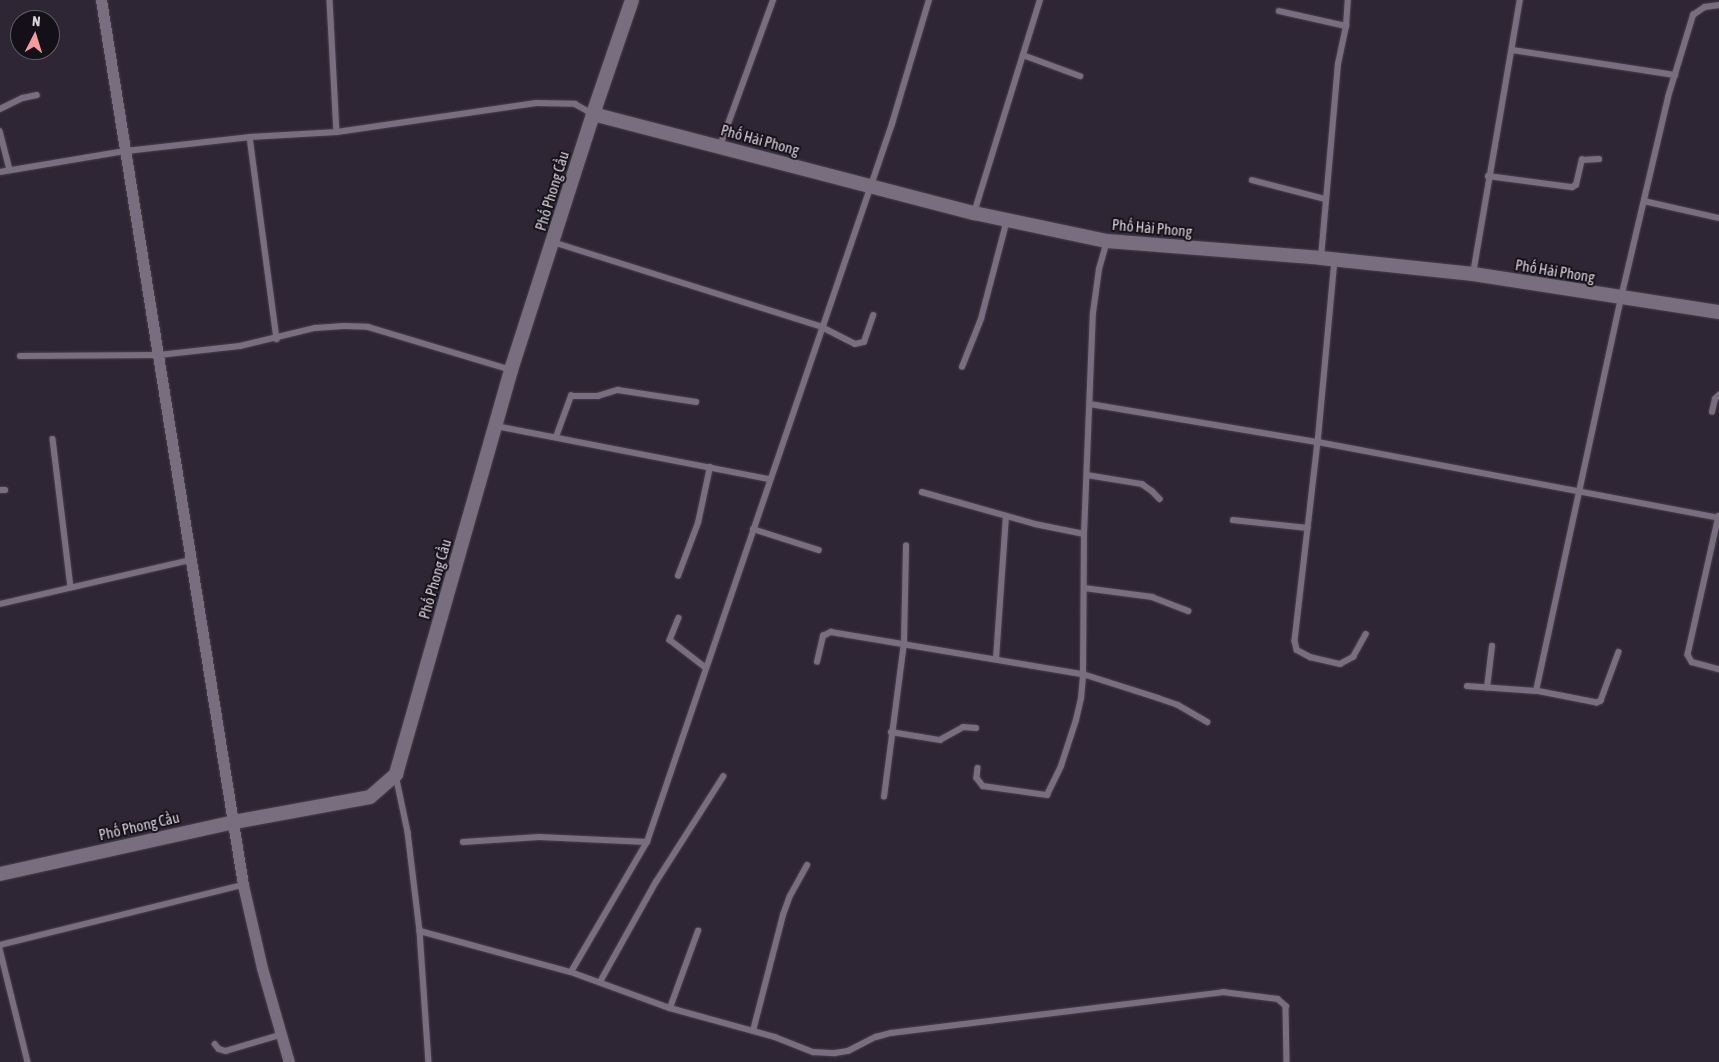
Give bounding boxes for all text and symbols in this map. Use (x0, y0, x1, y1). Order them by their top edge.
north arrow (10, 10, 60, 60)
text: N (31, 13, 41, 29)
street label: Phố Hải Phong (719, 121, 801, 159)
street label: Phố Phong Cầu (531, 149, 573, 233)
street label: Phố Hải Phong (1111, 216, 1193, 240)
street label: Phố Hải Phong (1514, 256, 1596, 286)
street label: Phố Phong Cầu (415, 537, 455, 621)
street label: Phố Phong Cầu (97, 808, 181, 844)

